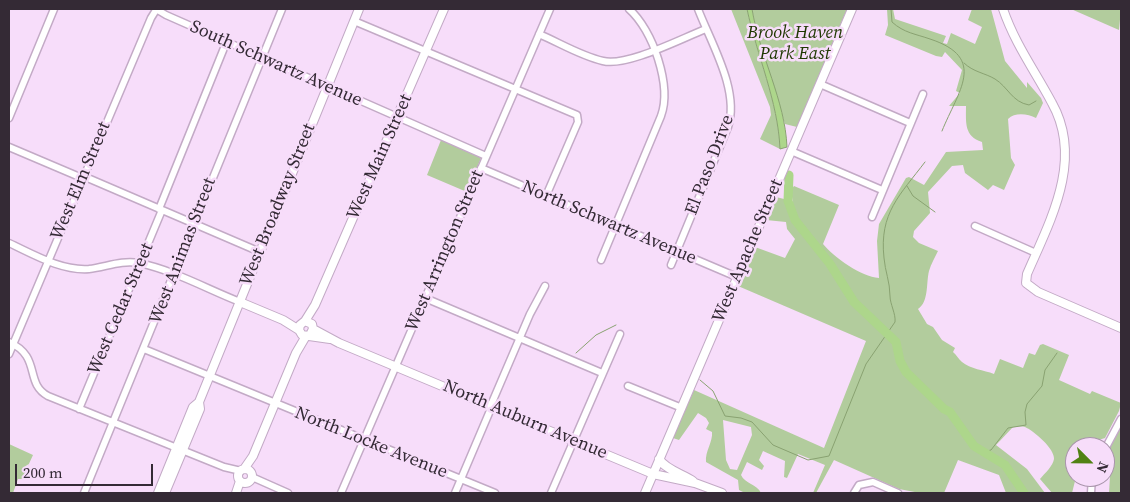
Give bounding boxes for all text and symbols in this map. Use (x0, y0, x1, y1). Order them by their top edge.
street label: South Schwartz Avenue (187, 16, 365, 112)
park label: Brook Haven Park East (747, 22, 843, 64)
street label: West Main Street (343, 91, 417, 223)
street label: El Paso Drive (681, 112, 739, 218)
street label: West Elm Street (46, 119, 116, 243)
street label: West Broadway Street (236, 121, 320, 289)
street label: West Arrington Street (401, 167, 489, 335)
street label: West Animas Street (145, 175, 221, 327)
street label: North Schwartz Avenue (518, 176, 700, 270)
street label: West Apache Street (708, 176, 788, 326)
street label: West Cedar Street (84, 240, 158, 378)
street label: North Auburn Avenue (440, 376, 610, 464)
street label: North Locke Avenue (291, 402, 451, 484)
north arrow (1065, 437, 1115, 487)
scale bar (18, 454, 155, 486)
text: N (1092, 459, 1114, 476)
text: 200 m (23, 462, 63, 483)

